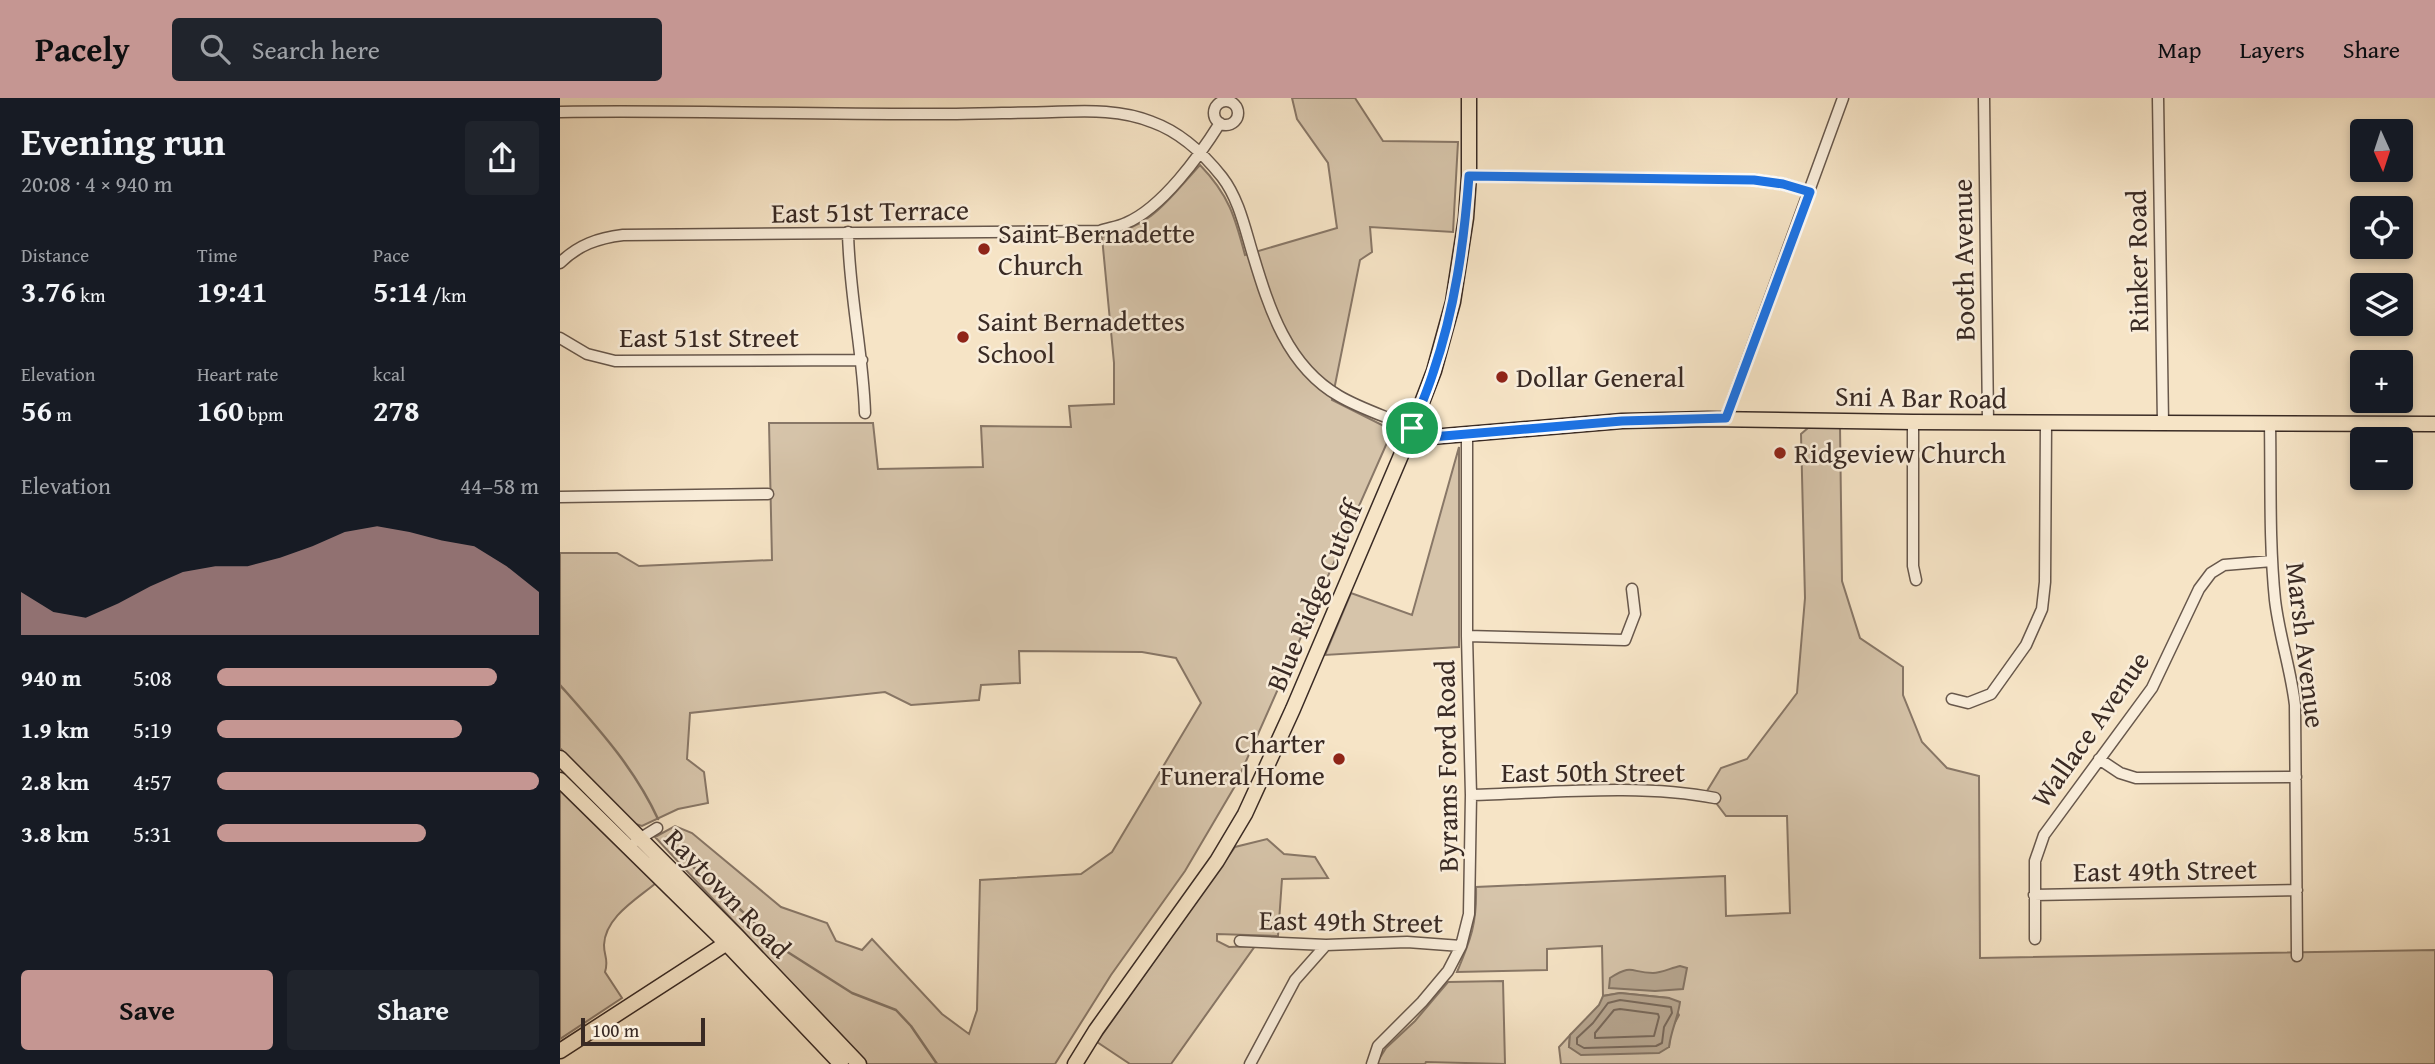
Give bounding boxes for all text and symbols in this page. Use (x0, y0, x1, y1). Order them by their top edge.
search box (172, 18, 662, 81)
text: Pacely (35, 25, 130, 73)
icon: search (196, 30, 234, 68)
text: Search here (252, 30, 380, 69)
text: Map (2158, 32, 2201, 67)
text: Layers (2239, 32, 2305, 67)
text: Share (2343, 32, 2400, 67)
text: Evening run (21, 113, 225, 169)
north arrow (2350, 119, 2413, 182)
map controls (2350, 119, 2413, 490)
button: share (465, 121, 539, 195)
text: 20:08 · 4 × 940 m (21, 167, 173, 200)
street label: Booth Avenue (1941, 179, 1984, 341)
street label: East 51st Terrace (771, 188, 969, 233)
street label: Rinker Road (2115, 189, 2158, 333)
button: locate (2350, 196, 2413, 259)
place label: Saint Bernadette Church (998, 212, 1195, 285)
text: Distance (21, 241, 89, 269)
text: Time (197, 241, 237, 269)
text: Pace (373, 241, 410, 269)
marker: Saint Bernadette Church (976, 241, 992, 257)
text: 3.76 (21, 269, 76, 313)
text: 19:41 (197, 269, 268, 313)
text: 5:14 (373, 269, 428, 313)
button: layers (2350, 273, 2413, 336)
text: km (76, 281, 105, 309)
text: /km (428, 281, 466, 309)
place label: Saint Bernadettes School (977, 300, 1185, 373)
street label: East 51st Street (619, 316, 799, 357)
marker: Saint Bernadettes School (955, 329, 971, 345)
button: + (2350, 350, 2413, 413)
place label: Dollar General (1516, 356, 1685, 397)
text: Elevation (21, 360, 95, 388)
text: Heart rate (197, 360, 278, 388)
text: kcal (373, 360, 405, 388)
marker: Dollar General (1494, 369, 1510, 385)
street label: Sni A Bar Road (1835, 375, 2007, 418)
text: 56 (21, 388, 52, 432)
text: 160 (197, 388, 244, 432)
text: 278 (373, 388, 420, 432)
pin (1382, 398, 1442, 458)
text: m (52, 400, 72, 428)
text: bpm (244, 400, 283, 428)
icon: arrive (1393, 409, 1431, 447)
button: − (2350, 427, 2413, 490)
place label: Ridgeview Church (1794, 432, 2006, 473)
marker: Ridgeview Church (1772, 445, 1788, 461)
text: Elevation (21, 469, 111, 502)
text: 44–58 m (460, 469, 539, 502)
street label: Blue Ridge Cutoff (1255, 492, 1373, 697)
street label: Marsh Avenue (2276, 560, 2337, 730)
street label: Wallace Avenue (2020, 642, 2159, 815)
street label: Byrams Ford Road (1423, 659, 1468, 872)
text: 940 m (21, 661, 82, 694)
text: 5:08 (133, 661, 172, 694)
text: 1.9 km (21, 713, 89, 746)
text: 5:19 (133, 713, 172, 746)
place label: Charter Funeral Home (1160, 722, 1325, 795)
marker: Charter Funeral Home (1331, 751, 1347, 767)
street label: East 50th Street (1501, 751, 1685, 792)
text: 2.8 km (21, 765, 89, 798)
text: 4:57 (133, 765, 172, 798)
text: 3.8 km (21, 817, 89, 850)
text: 5:31 (133, 817, 172, 850)
street label: Raytown Road (655, 818, 801, 967)
street label: East 49th Street (2073, 847, 2258, 892)
street label: East 49th Street (1259, 898, 1444, 943)
button: Save (21, 970, 273, 1050)
button: Share (287, 970, 539, 1050)
scale bar (581, 1015, 705, 1047)
text: 100 m (592, 1016, 639, 1044)

